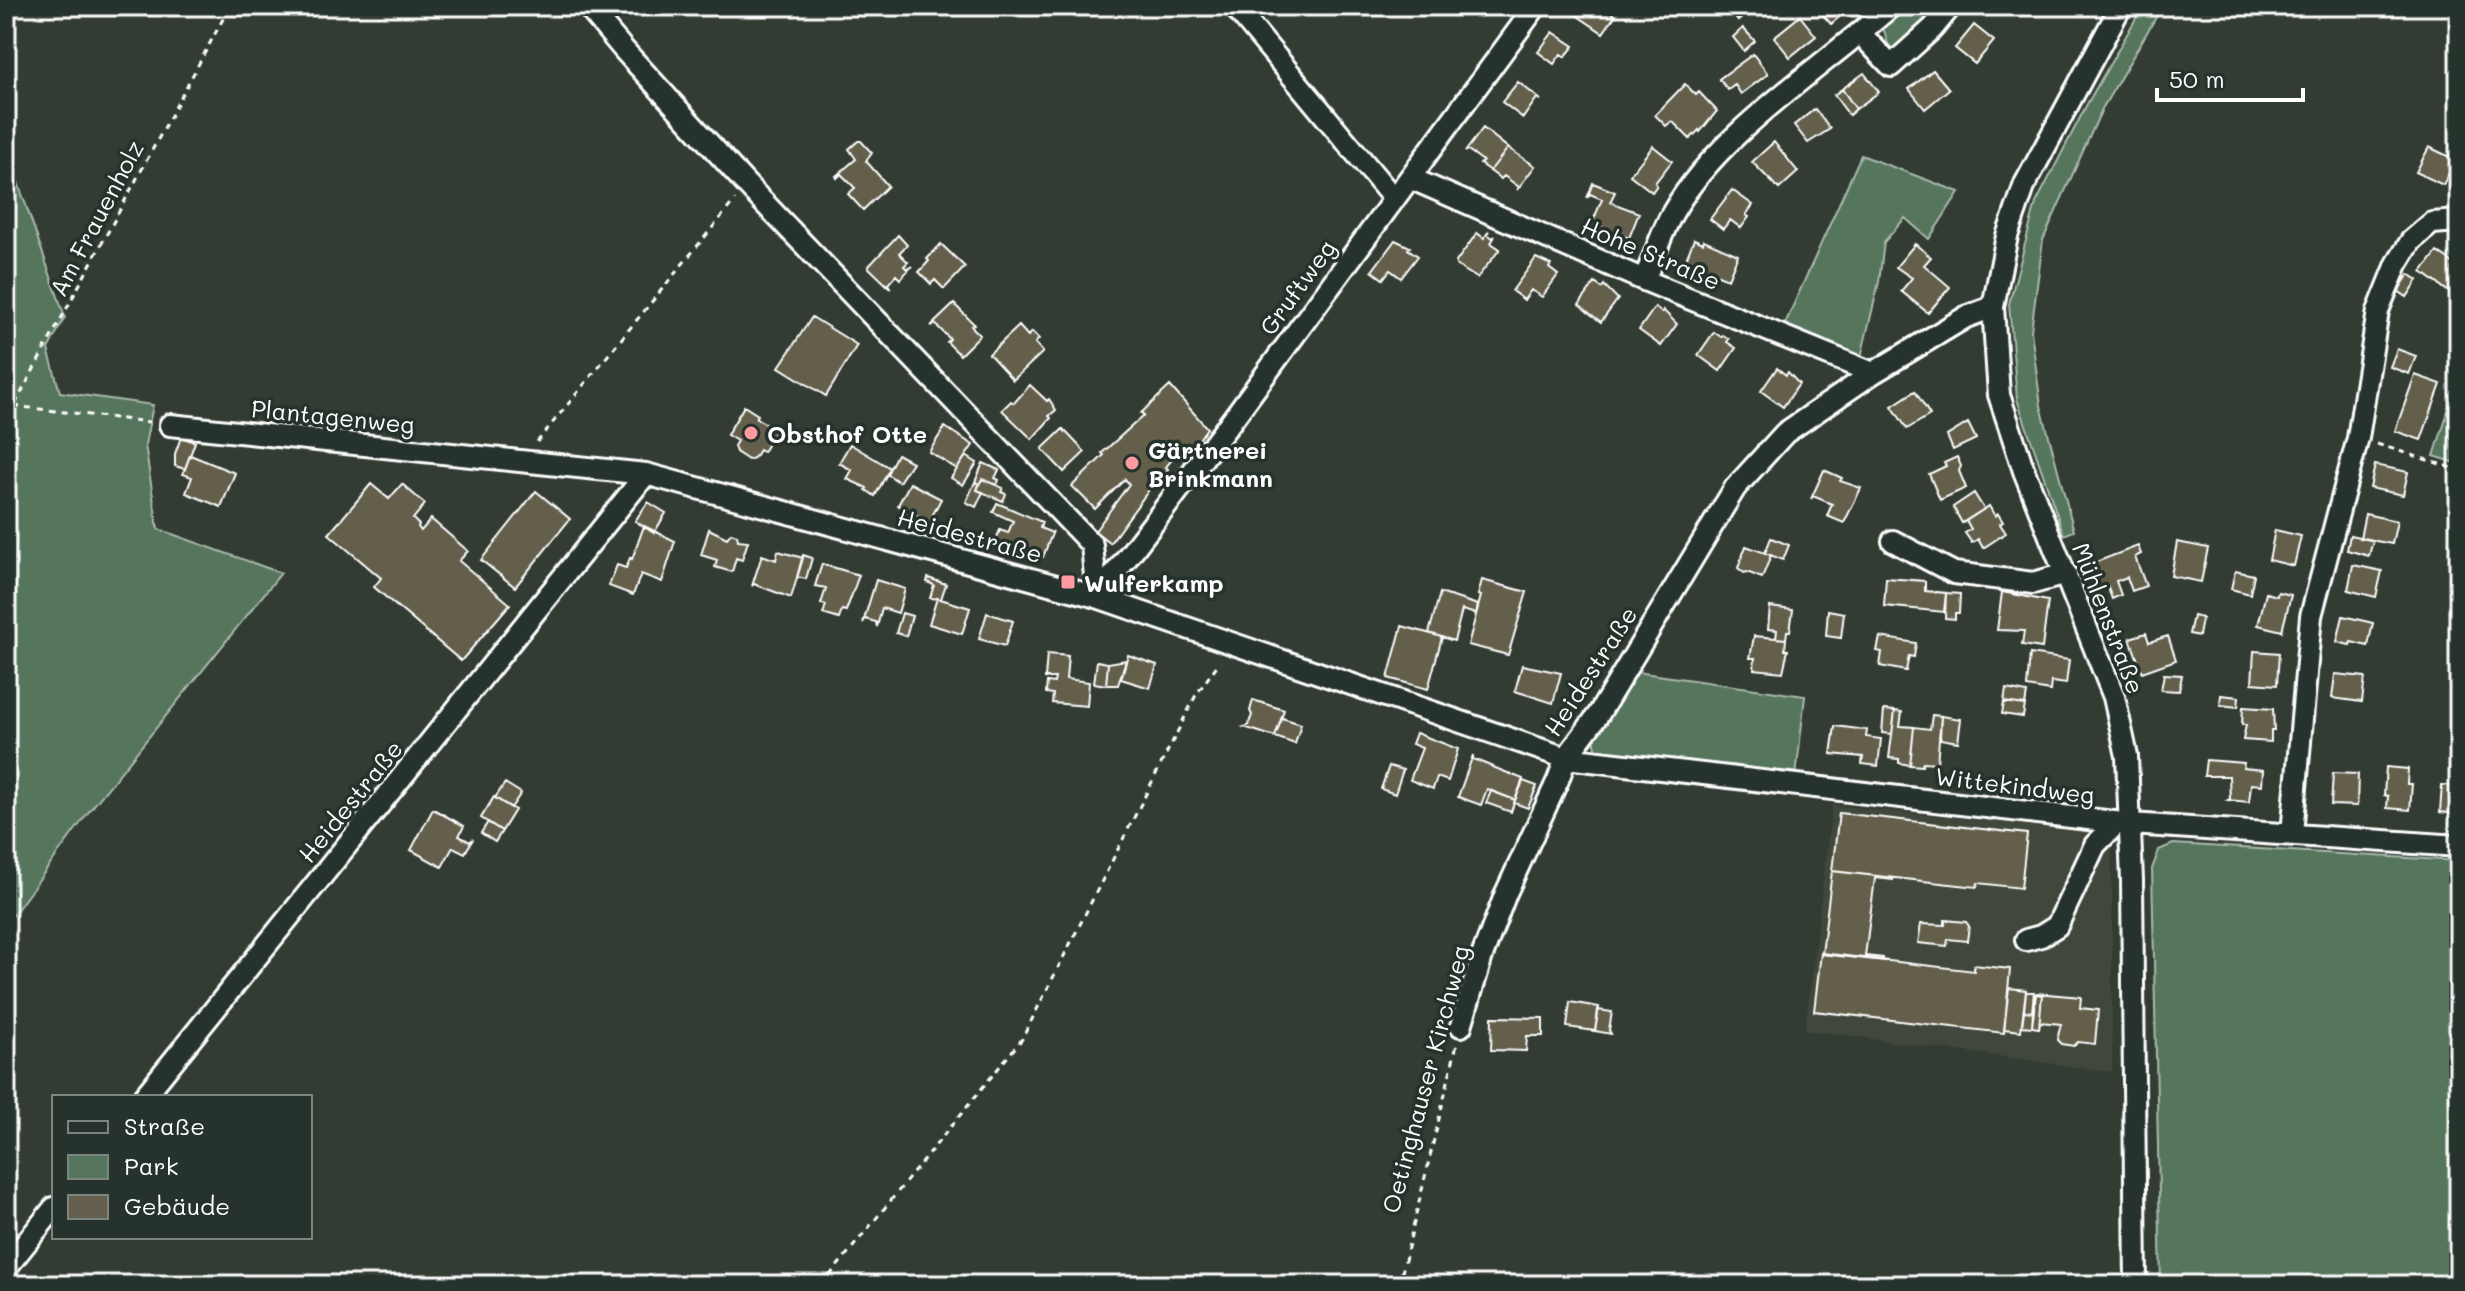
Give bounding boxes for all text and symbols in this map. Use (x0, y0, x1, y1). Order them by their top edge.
scale bar (2157, 52, 2303, 102)
text: 50 m (2169, 63, 2225, 94)
street label: Am Frauenholz (42, 135, 150, 301)
street label: Hohe Straße (1577, 210, 1725, 296)
street label: Gruftweg (1252, 233, 1342, 341)
street label: Plantagenweg (250, 392, 416, 440)
place label: Obsthof Otte (767, 418, 927, 449)
marker: Obsthof Otte (742, 424, 760, 442)
place label: Gärtnerei Brinkmann (1148, 434, 1273, 493)
marker: Gärtnerei Brinkmann (1123, 454, 1141, 472)
street label: Heidestraße (894, 501, 1046, 569)
street label: Mühlenstraße (2066, 538, 2152, 698)
place label: Wulferkamp (1084, 567, 1224, 598)
marker: Wulferkamp (1059, 573, 1077, 591)
street label: Heidestraße (1537, 600, 1643, 742)
street label: Heidestraße (291, 733, 409, 869)
street label: Wittekindweg (1934, 760, 2096, 810)
street label: Oetinghauser Kirchweg (1374, 942, 1476, 1216)
legend (52, 1095, 312, 1239)
text: Straße (124, 1110, 205, 1141)
text: Park (124, 1150, 178, 1181)
text: Gebäude (124, 1190, 230, 1221)

